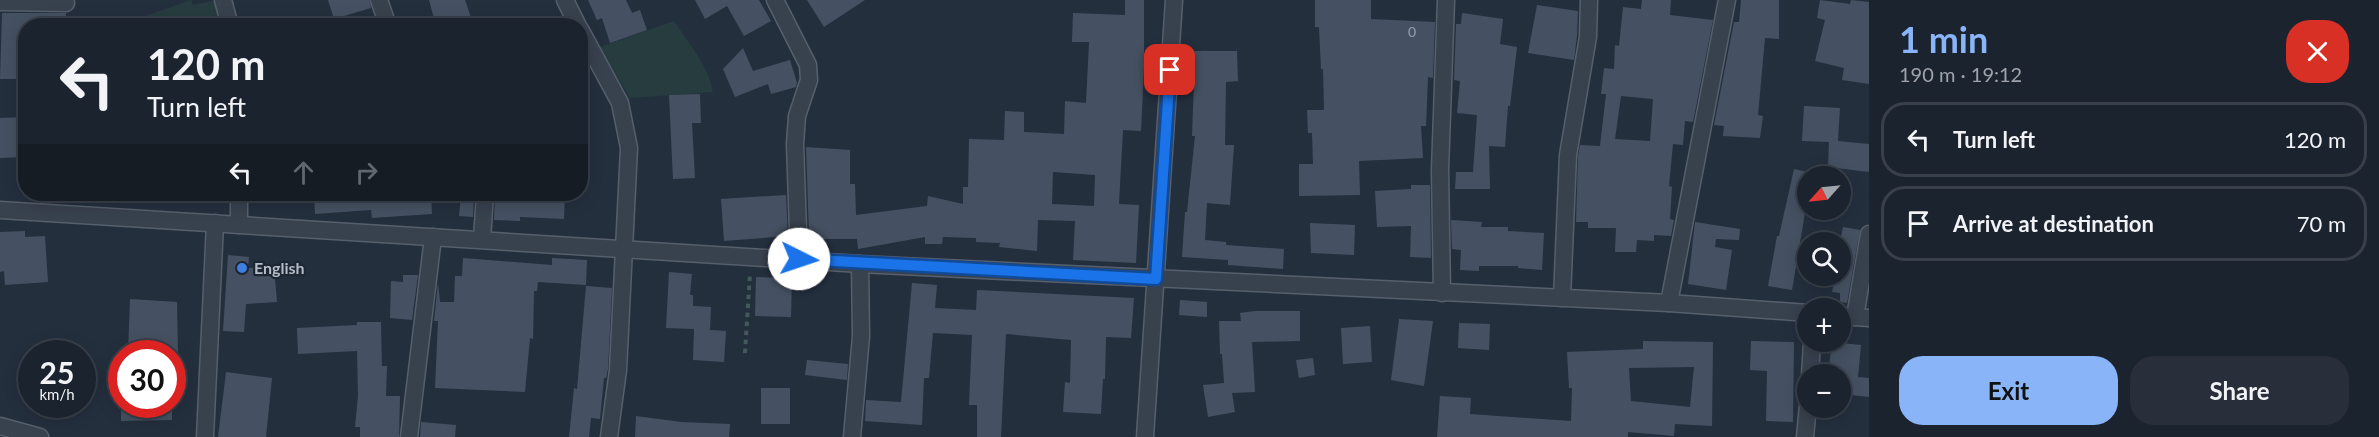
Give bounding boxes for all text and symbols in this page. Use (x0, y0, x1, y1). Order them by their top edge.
text: 1 min (1899, 17, 1988, 61)
button: close (2286, 20, 2349, 83)
house number: 0 (1408, 23, 1416, 40)
text: 120 m (147, 39, 265, 89)
icon: left (48, 42, 126, 120)
pin (1144, 44, 1195, 95)
icon: arrive (1153, 53, 1186, 86)
text: 190 m · 19:12 (1899, 62, 2022, 86)
text: Turn left (147, 90, 246, 123)
icon: left (1902, 123, 1935, 156)
text: Turn left (1953, 126, 2035, 153)
text: 120 m (2284, 126, 2346, 153)
icon: left (224, 156, 257, 189)
icon: ahead (287, 156, 320, 189)
icon: right (350, 156, 383, 189)
north arrow (1797, 166, 1851, 220)
map controls (1797, 166, 1851, 418)
icon: arrive (1902, 207, 1935, 240)
text: Arrive at destination (1953, 210, 2154, 237)
text: 70 m (2297, 210, 2346, 237)
position arrow (767, 227, 831, 291)
button: search (1797, 232, 1851, 286)
place label: English (254, 258, 305, 277)
marker: English (235, 261, 249, 275)
button: + (1797, 298, 1851, 352)
speed limit sign: 30 (108, 340, 186, 418)
text: 25 (40, 354, 74, 390)
button: Exit (1899, 356, 2118, 425)
button: Share (2130, 356, 2349, 425)
button: − (1797, 364, 1851, 418)
text: km/h (39, 385, 75, 403)

